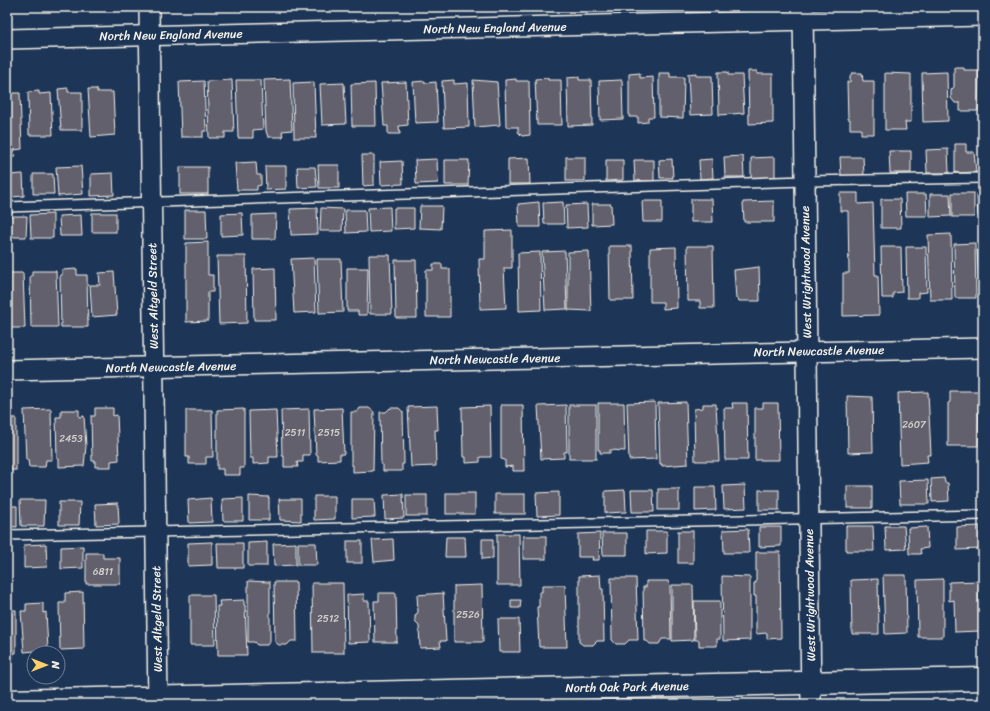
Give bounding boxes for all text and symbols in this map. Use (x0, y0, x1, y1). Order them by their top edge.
street label: North New England Avenue (423, 16, 567, 40)
street label: North New England Avenue (99, 23, 243, 47)
street label: West Wrightwood Avenue (794, 206, 818, 338)
street label: West Altgeld Street (141, 243, 165, 349)
street label: North Newcastle Avenue (754, 339, 884, 363)
street label: North Newcastle Avenue (430, 347, 560, 371)
street label: North Newcastle Avenue (106, 355, 236, 379)
house number: 2607 (902, 416, 927, 434)
house number: 2511 (285, 424, 305, 442)
house number: 2515 (318, 424, 340, 442)
house number: 2453 (59, 430, 83, 448)
street label: West Wrightwood Avenue (798, 529, 822, 661)
house number: 6811 (93, 563, 113, 581)
street label: West Altgeld Street (145, 566, 169, 672)
house number: 2526 (456, 606, 480, 624)
house number: 2512 (317, 610, 339, 628)
north arrow (26, 645, 66, 685)
text: N (46, 660, 65, 669)
street label: North Oak Park Avenue (565, 675, 689, 699)

